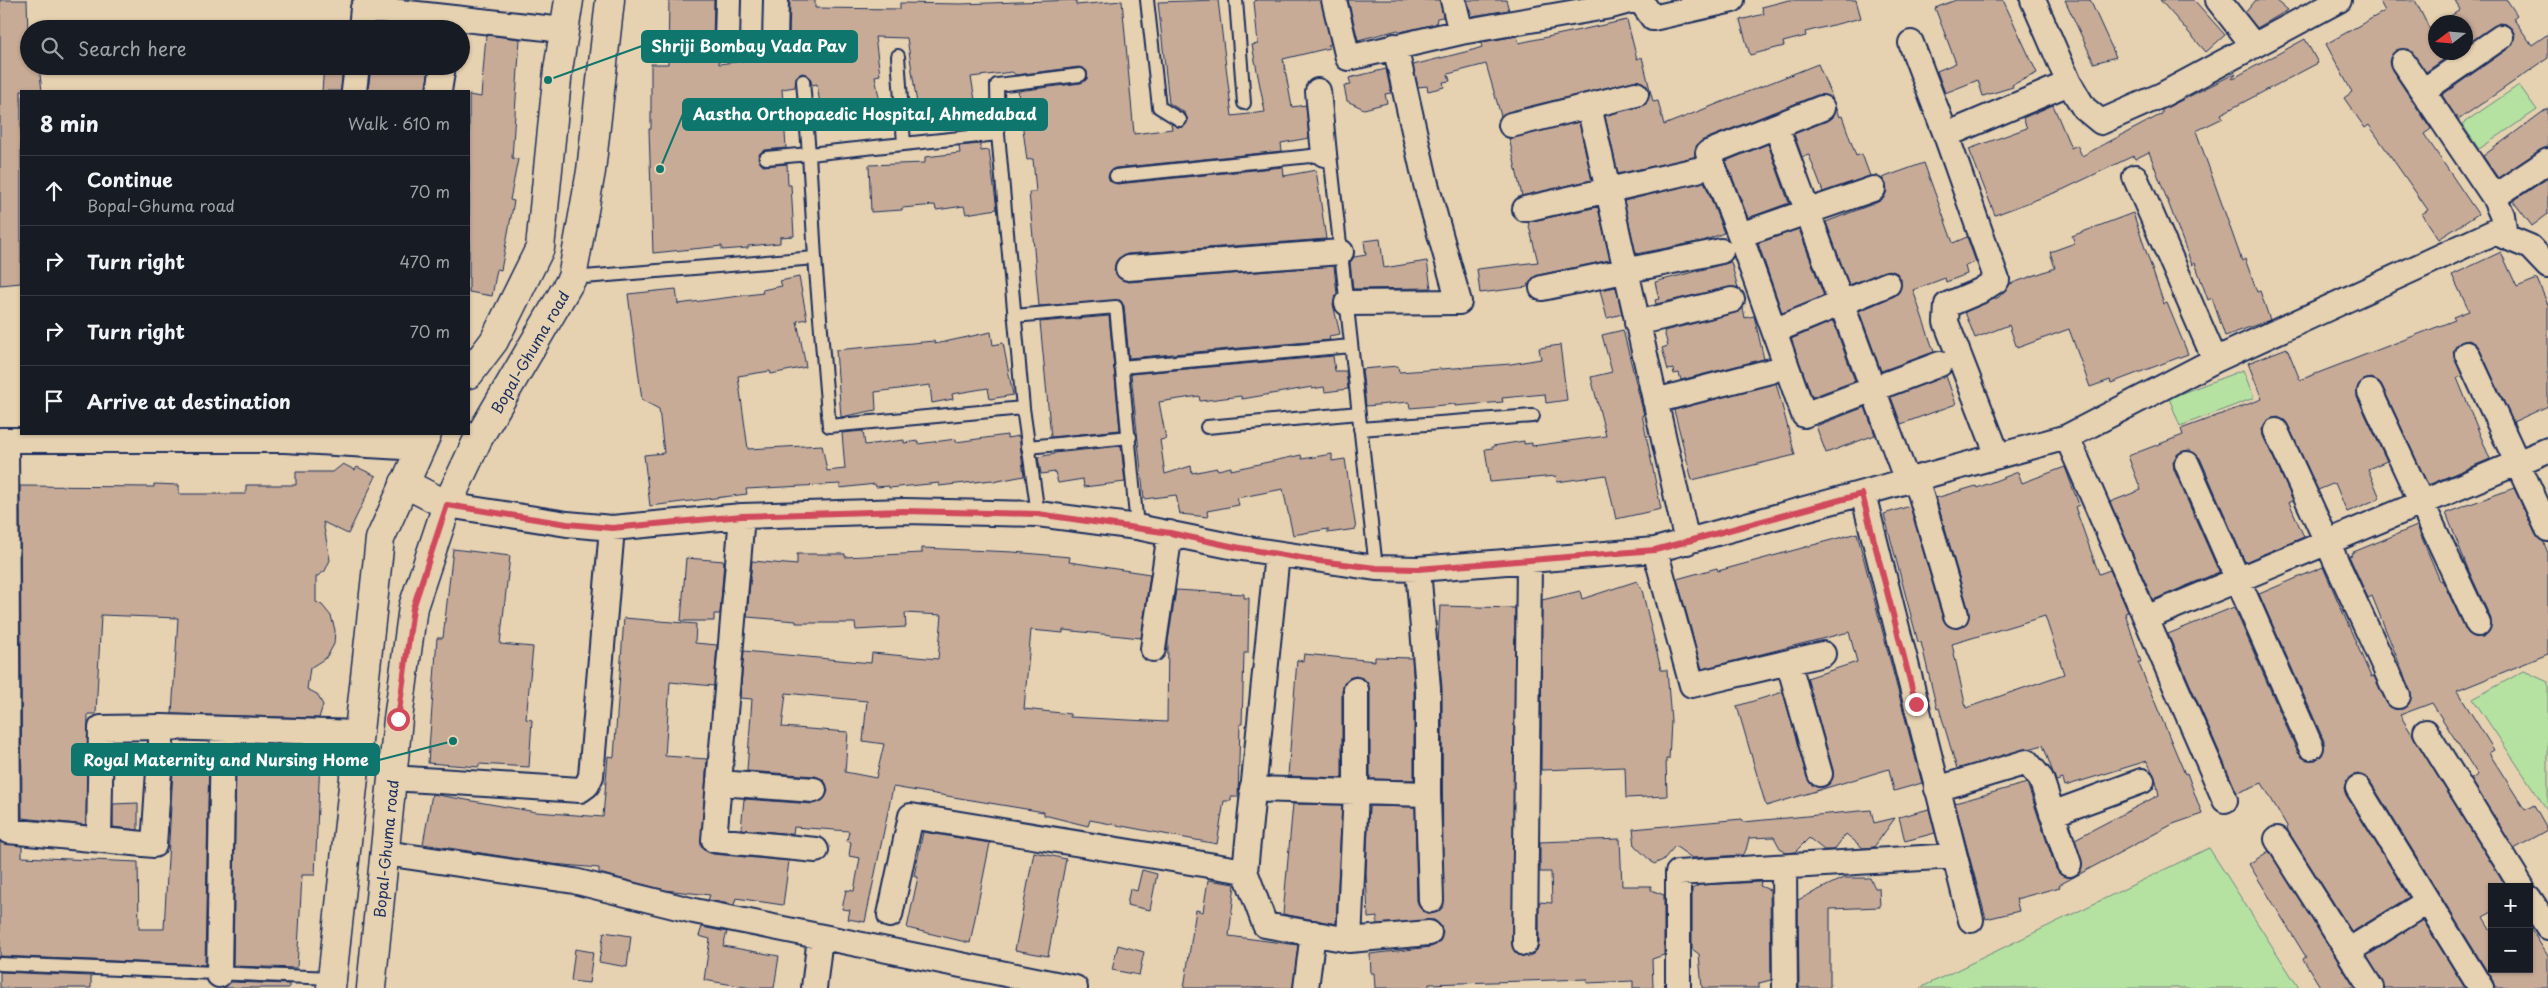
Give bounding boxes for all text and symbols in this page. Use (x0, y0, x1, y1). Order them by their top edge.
north arrow (2428, 15, 2473, 60)
search box (20, 20, 470, 75)
callout: Shriji Bombay Vada Pav (642, 31, 857, 62)
text: Shriji Bombay Vada Pav (651, 33, 847, 57)
icon: search (38, 34, 66, 62)
text: Search here (78, 34, 187, 62)
callout: Aastha Orthopaedic Hospital, Ahmedabad (683, 99, 1047, 130)
text: Aastha Orthopaedic Hospital, Ahmedabad (692, 101, 1037, 125)
text: 8 min (40, 107, 99, 139)
text: Walk · 610 m (348, 111, 450, 135)
text: Continue (87, 165, 173, 193)
icon: ahead (40, 177, 68, 205)
text: 70 m (410, 179, 450, 203)
text: Bopal-Ghuma road (87, 193, 235, 217)
icon: right (40, 247, 68, 275)
text: Turn right (87, 247, 185, 275)
text: 470 m (400, 249, 450, 273)
street label: Bopal-Ghuma road (484, 286, 574, 417)
icon: right (40, 317, 68, 345)
text: Turn right (87, 317, 185, 345)
text: 70 m (410, 319, 450, 343)
icon: arrive (40, 387, 68, 415)
text: Arrive at destination (87, 387, 291, 415)
route end (1905, 693, 1928, 716)
route start (387, 708, 410, 731)
callout: Royal Maternity and Nursing Home (72, 744, 379, 775)
text: Royal Maternity and Nursing Home (83, 747, 369, 771)
street label: Bopal-Ghuma road (367, 779, 403, 919)
map controls (2488, 883, 2533, 973)
button: + (2488, 883, 2533, 928)
button: − (2488, 928, 2533, 973)

